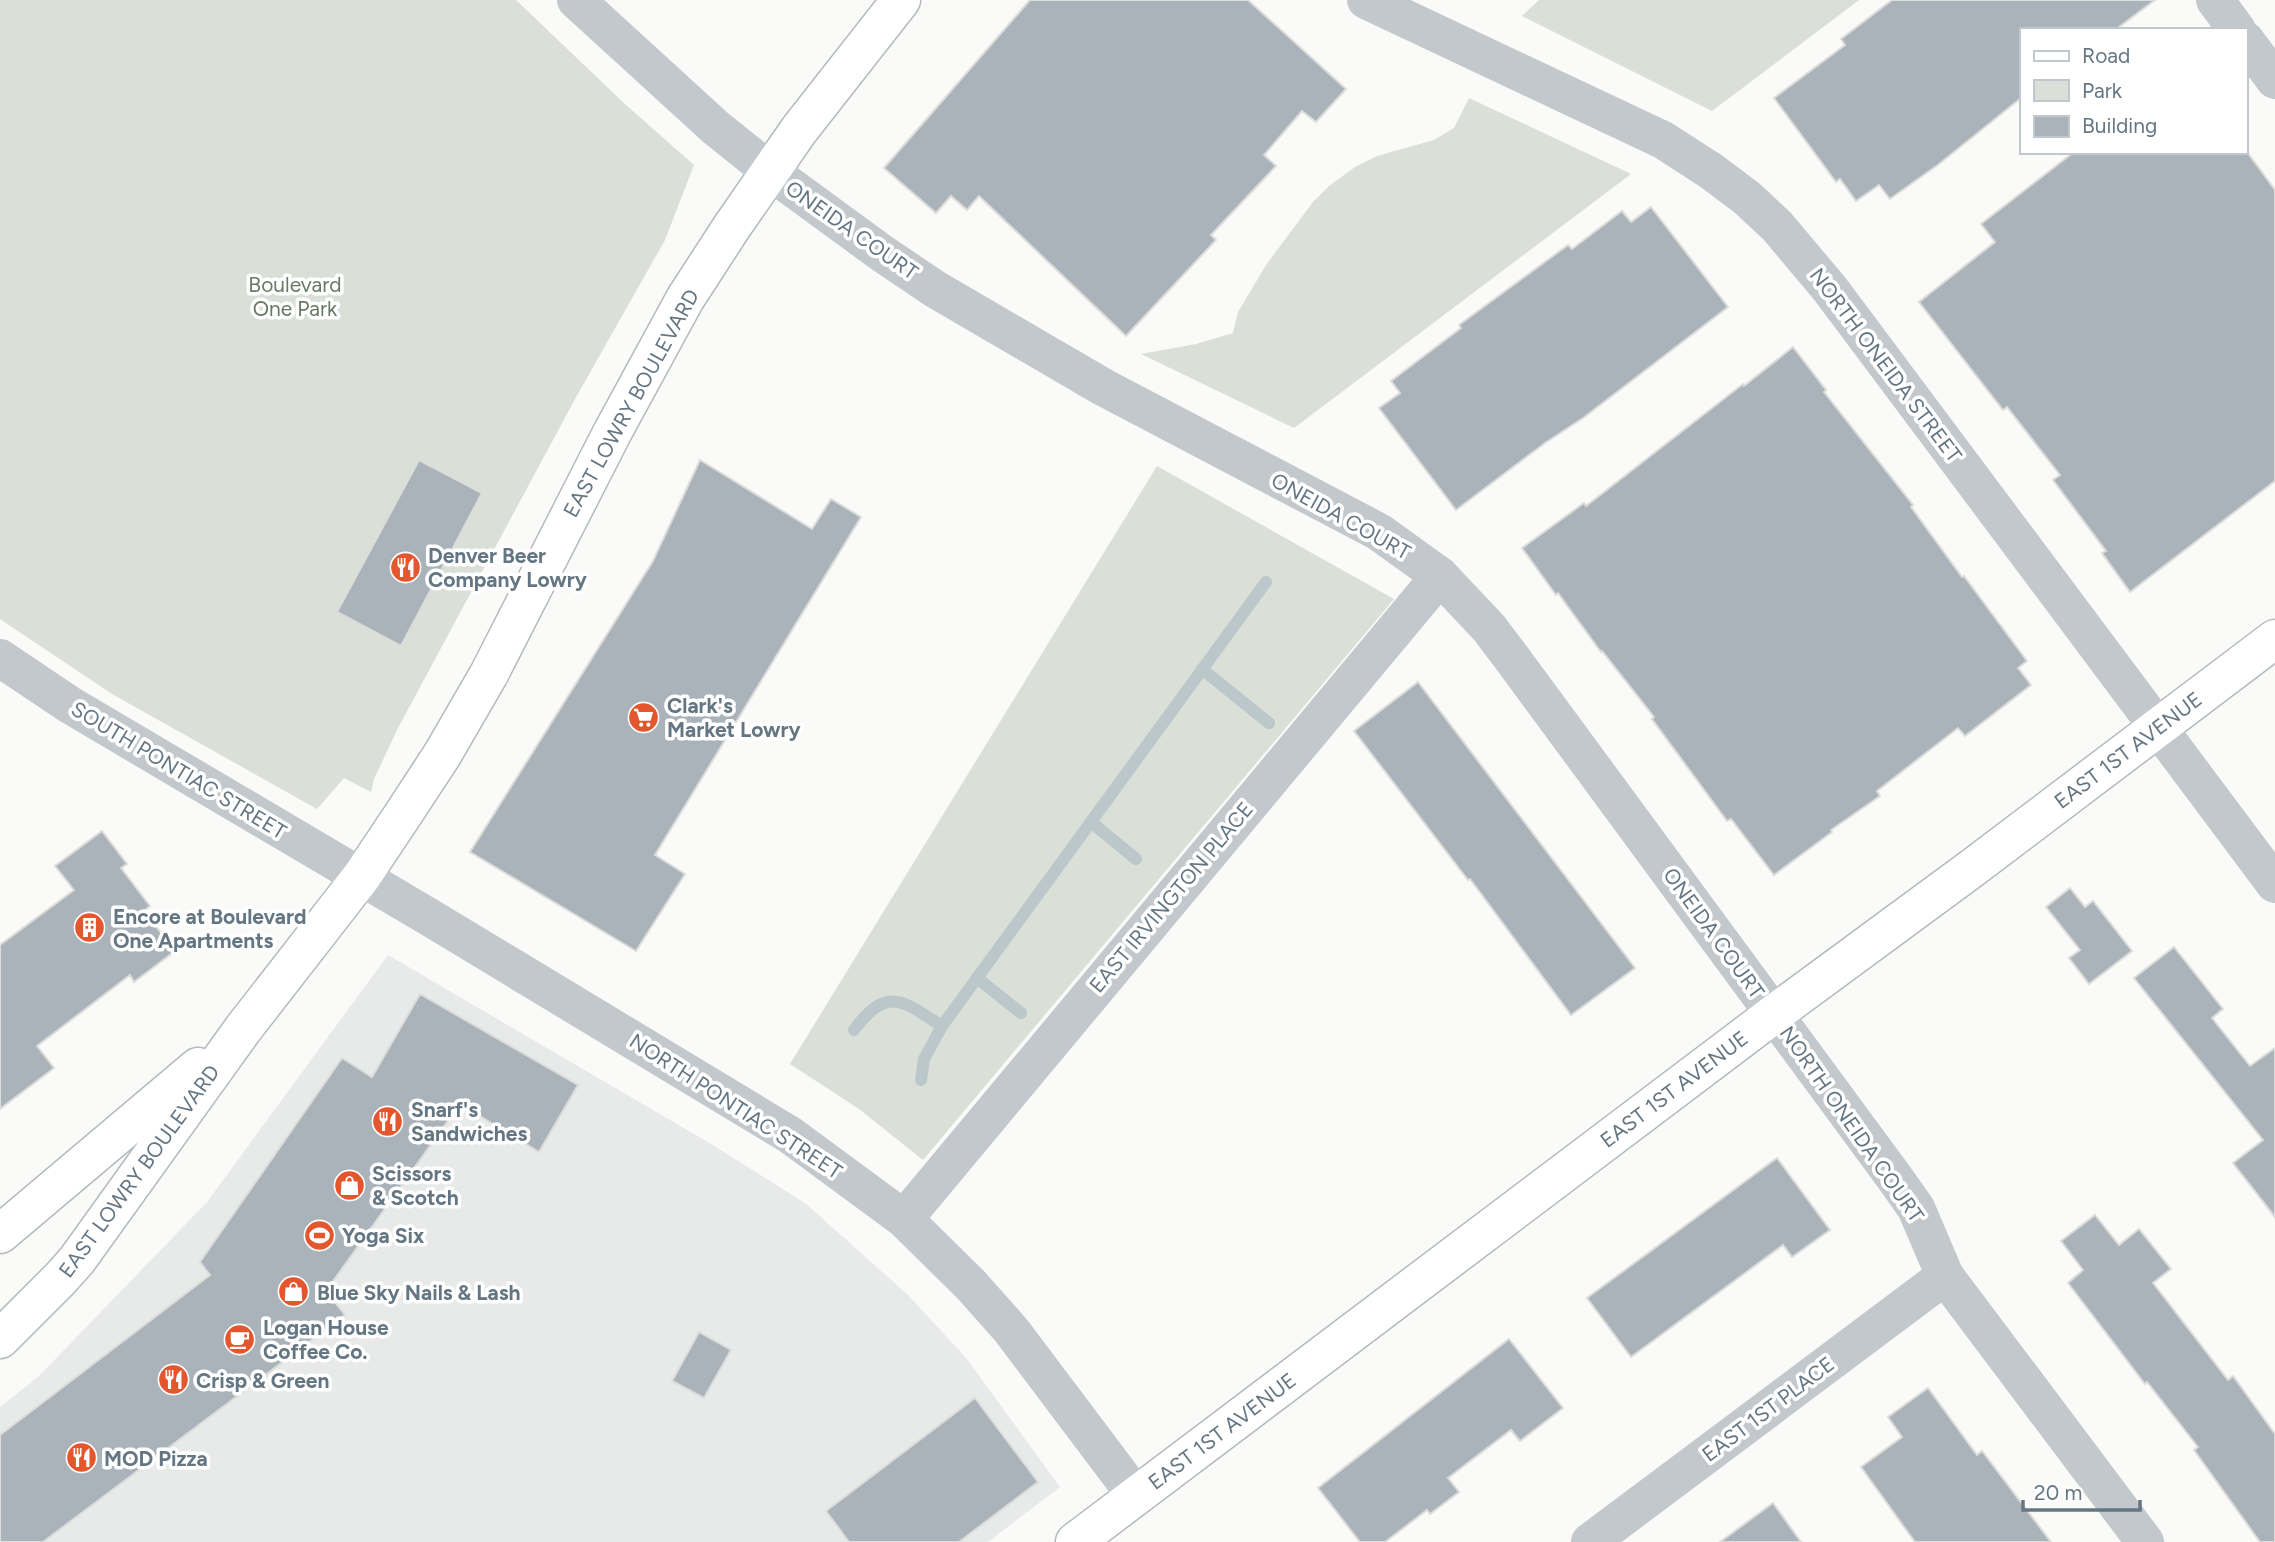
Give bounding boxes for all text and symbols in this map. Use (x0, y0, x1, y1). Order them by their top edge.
legend (2020, 28, 2247, 154)
text: Road (2082, 43, 2130, 68)
text: Park (2082, 78, 2123, 103)
text: Building (2082, 113, 2157, 138)
street label: ONEIDA COURT (781, 175, 923, 285)
street label: NORTH ONEIDA STREET (1805, 263, 1967, 467)
park label: Boulevard One Park (248, 272, 342, 321)
street label: EAST LOWRY BOULEVARD (558, 285, 704, 521)
street label: ONEIDA COURT (1267, 467, 1415, 565)
place label: Denver Beer Company Lowry (428, 543, 588, 592)
restaurant icon: Denver Beer Company Lowry (388, 550, 422, 584)
street label: EAST 1ST AVENUE (2049, 686, 2207, 814)
place label: Clark's Market Lowry (667, 693, 801, 742)
street label: SOUTH PONTIAC STREET (67, 696, 291, 844)
supermarket icon: Clark's Market Lowry (627, 700, 661, 734)
street label: EAST IRVINGTON PLACE (1084, 797, 1258, 997)
street label: ONEIDA COURT (1658, 863, 1770, 1004)
place label: Encore at Boulevard One Apartments (113, 904, 307, 953)
building icon: Encore at Boulevard One Apartments (73, 911, 107, 945)
street label: NORTH ONEIDA COURT (1775, 1021, 1929, 1227)
street label: EAST 1ST AVENUE (1595, 1025, 1753, 1153)
street label: NORTH PONTIAC STREET (625, 1028, 847, 1184)
street label: EAST LOWRY BOULEVARD (53, 1060, 225, 1282)
place label: Snarf's Sandwiches (411, 1097, 527, 1146)
restaurant icon: Snarf's Sandwiches (371, 1104, 405, 1138)
place label: Scissors & Scotch (372, 1161, 459, 1210)
shop icon: Scissors & Scotch (332, 1168, 366, 1202)
sports icon: Yoga Six (302, 1218, 336, 1252)
place label: Yoga Six (342, 1223, 425, 1248)
shop icon: Blue Sky Nails & Lash (277, 1275, 311, 1309)
place label: Blue Sky Nails & Lash (317, 1280, 520, 1305)
place label: Logan House Coffee Co. (263, 1315, 389, 1364)
cafe icon: Logan House Coffee Co. (223, 1322, 257, 1356)
street label: EAST 1ST PLACE (1697, 1351, 1839, 1467)
restaurant icon: Crisp & Green (156, 1363, 190, 1397)
street label: EAST 1ST AVENUE (1143, 1367, 1301, 1495)
place label: Crisp & Green (196, 1368, 329, 1393)
restaurant icon: MOD Pizza (64, 1441, 98, 1475)
place label: MOD Pizza (104, 1446, 208, 1471)
scale bar (2023, 1468, 2140, 1512)
text: 20 m (2034, 1480, 2082, 1505)

